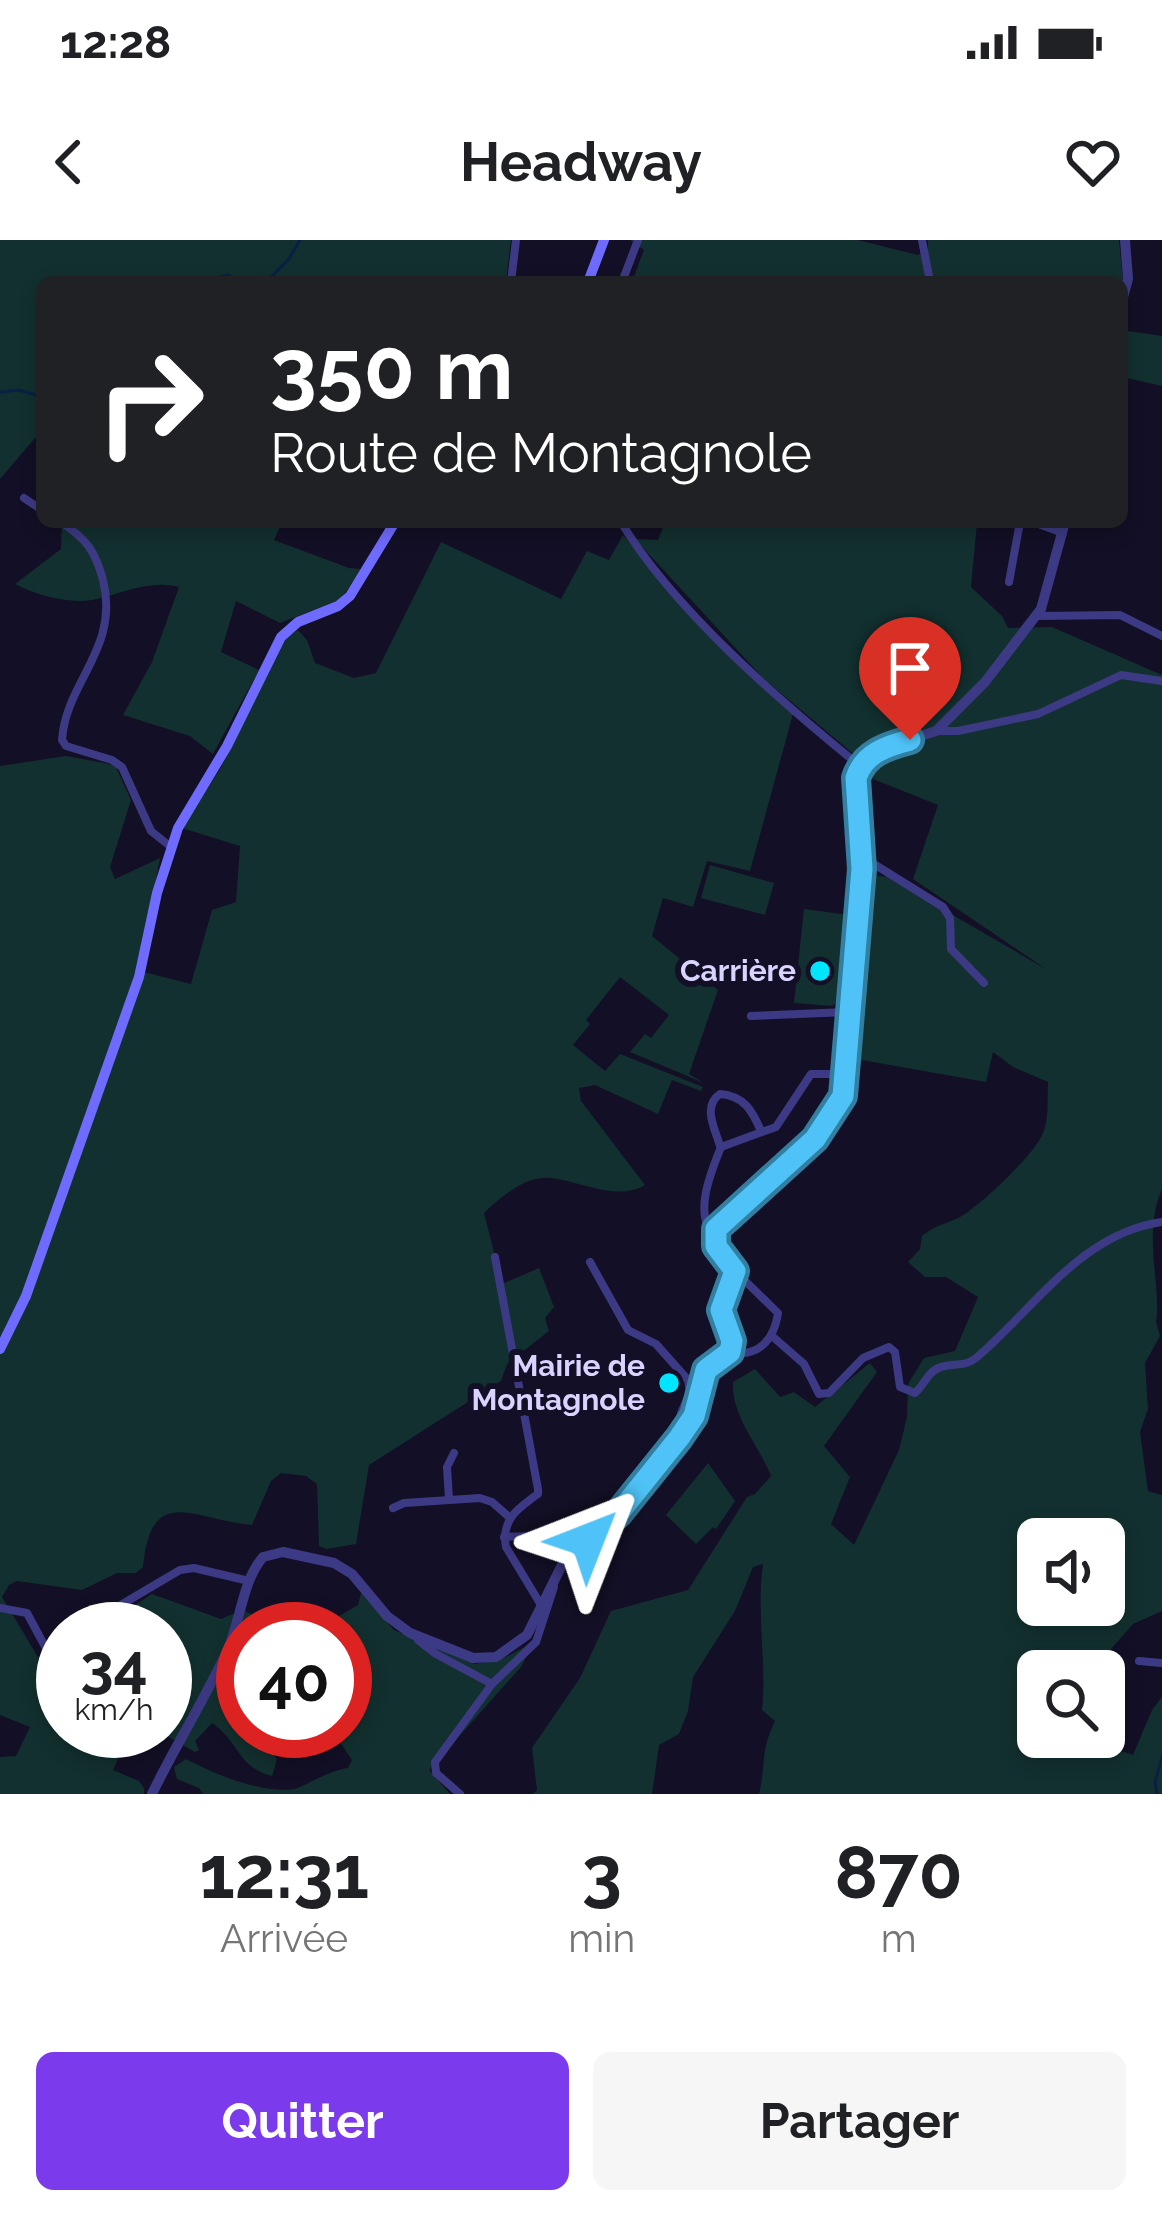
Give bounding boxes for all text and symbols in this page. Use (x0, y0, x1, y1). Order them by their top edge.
text: 12:28 (60, 16, 171, 69)
icon: back (36, 129, 102, 195)
icon: heart (1060, 129, 1126, 195)
text: Headway (460, 130, 702, 194)
text: 350 m (270, 320, 513, 419)
icon: right (72, 324, 228, 480)
text: Route de Montagnole (270, 421, 812, 485)
pin (859, 617, 961, 740)
icon: arrive (877, 635, 943, 701)
place label: Carrière (680, 953, 796, 988)
marker: Carrière (807, 958, 833, 984)
place label: Mairie de Montagnole (472, 1348, 645, 1417)
marker: Mairie de Montagnole (656, 1370, 682, 1396)
position arrow (525, 1477, 651, 1603)
map controls (1017, 1518, 1125, 1758)
button: sound (1017, 1518, 1125, 1626)
speed limit sign: 40 (216, 1602, 372, 1758)
text: 34 (80, 1630, 148, 1700)
button: search (1017, 1650, 1125, 1758)
text: km/h (74, 1692, 154, 1727)
text: 12:31 (199, 1830, 369, 1915)
text: 3 (582, 1830, 622, 1915)
text: 870 (835, 1830, 963, 1915)
text: Arrivée (220, 1915, 348, 1961)
text: min (568, 1915, 635, 1961)
text: m (881, 1915, 917, 1961)
button: Quitter (36, 2052, 569, 2190)
button: Partager (593, 2052, 1126, 2190)

